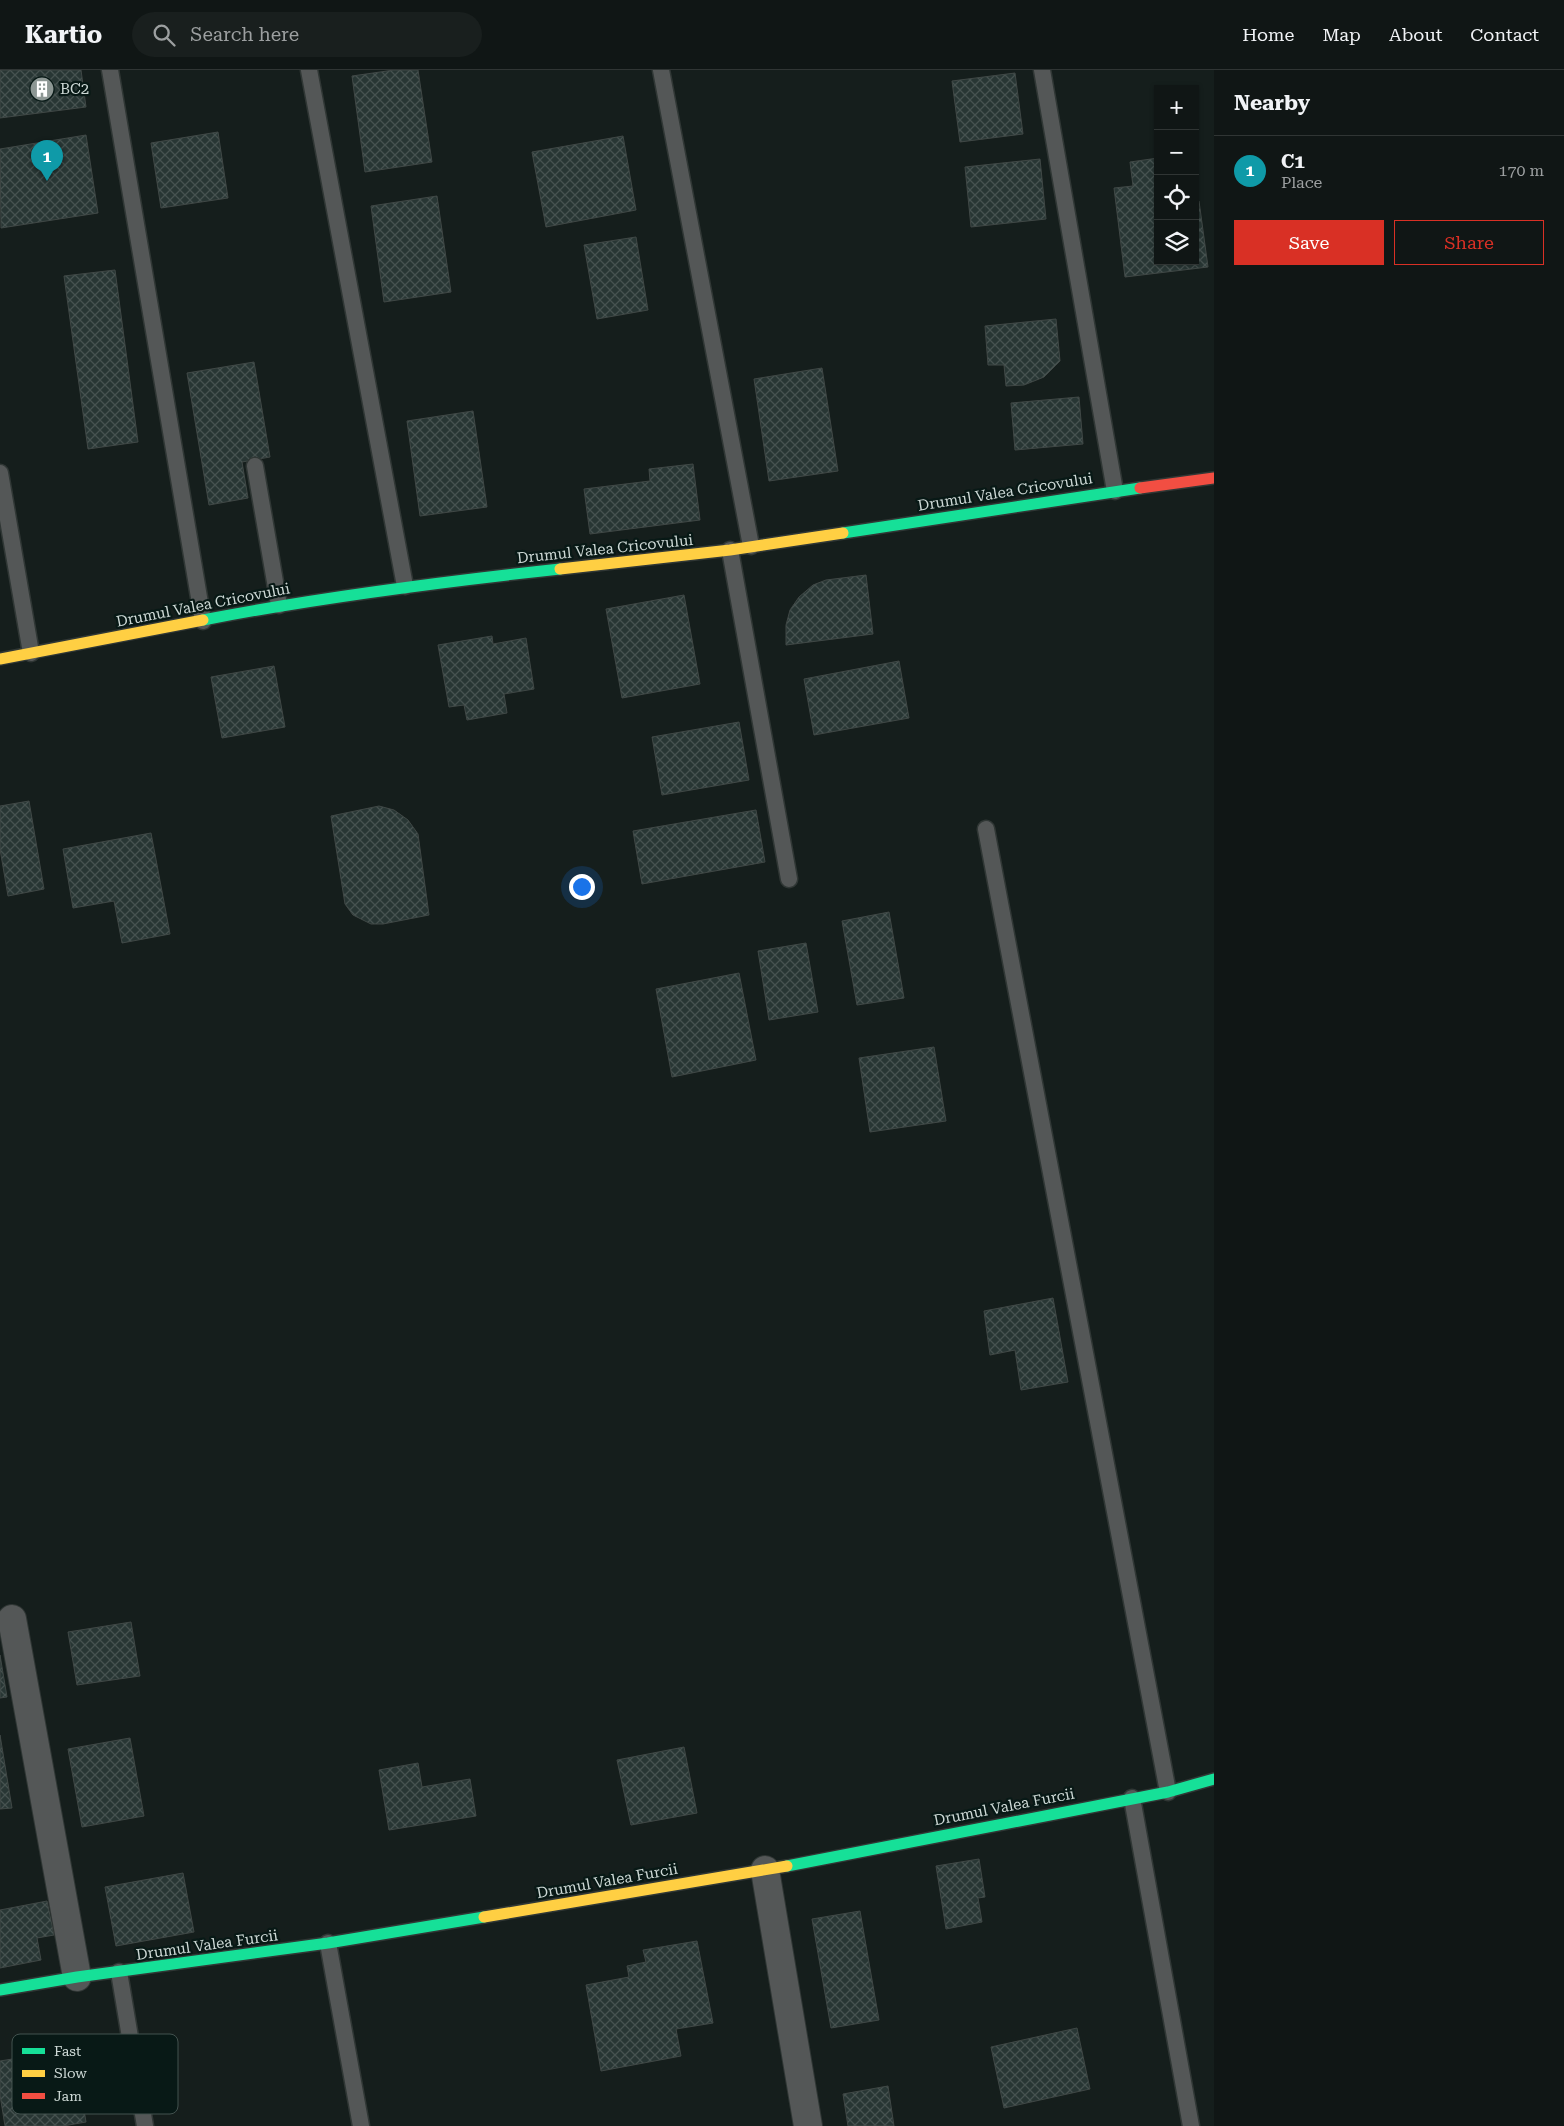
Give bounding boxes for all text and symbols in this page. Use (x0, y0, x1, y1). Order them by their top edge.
search box (132, 12, 482, 57)
text: Kartio (25, 21, 102, 49)
icon: search (150, 21, 178, 49)
text: Search here (190, 23, 299, 46)
text: Home (1242, 24, 1294, 45)
text: Map (1322, 24, 1361, 45)
text: About (1389, 24, 1442, 45)
text: Contact (1470, 24, 1539, 45)
building icon: BC2 (29, 76, 55, 102)
place label: BC2 (60, 80, 89, 98)
map controls (1154, 85, 1199, 265)
button: + (1154, 85, 1199, 130)
text: Nearby (1234, 91, 1310, 115)
button: − (1154, 130, 1199, 175)
pin: 1 (31, 140, 63, 181)
text: C1 (1281, 150, 1305, 173)
text: 1 (1246, 161, 1254, 180)
text: 170 m (1498, 161, 1544, 180)
text: Place (1281, 173, 1322, 192)
button: locate (1154, 175, 1199, 220)
button: layers (1154, 220, 1199, 265)
button: Save (1234, 220, 1384, 265)
button: Share (1394, 220, 1544, 265)
street label: Drumul Valea Cricovului (916, 469, 1094, 515)
street label: Drumul Valea Cricovului (516, 531, 694, 567)
street label: Drumul Valea Cricovului (114, 579, 292, 631)
your location (569, 874, 595, 900)
street label: Drumul Valea Furcii (932, 1784, 1076, 1829)
street label: Drumul Valea Furcii (535, 1860, 679, 1902)
street label: Drumul Valea Furcii (135, 1926, 279, 1964)
legend (12, 2034, 178, 2114)
text: Fast (54, 2043, 81, 2059)
text: Slow (54, 2065, 87, 2081)
text: Jam (54, 2088, 82, 2104)

